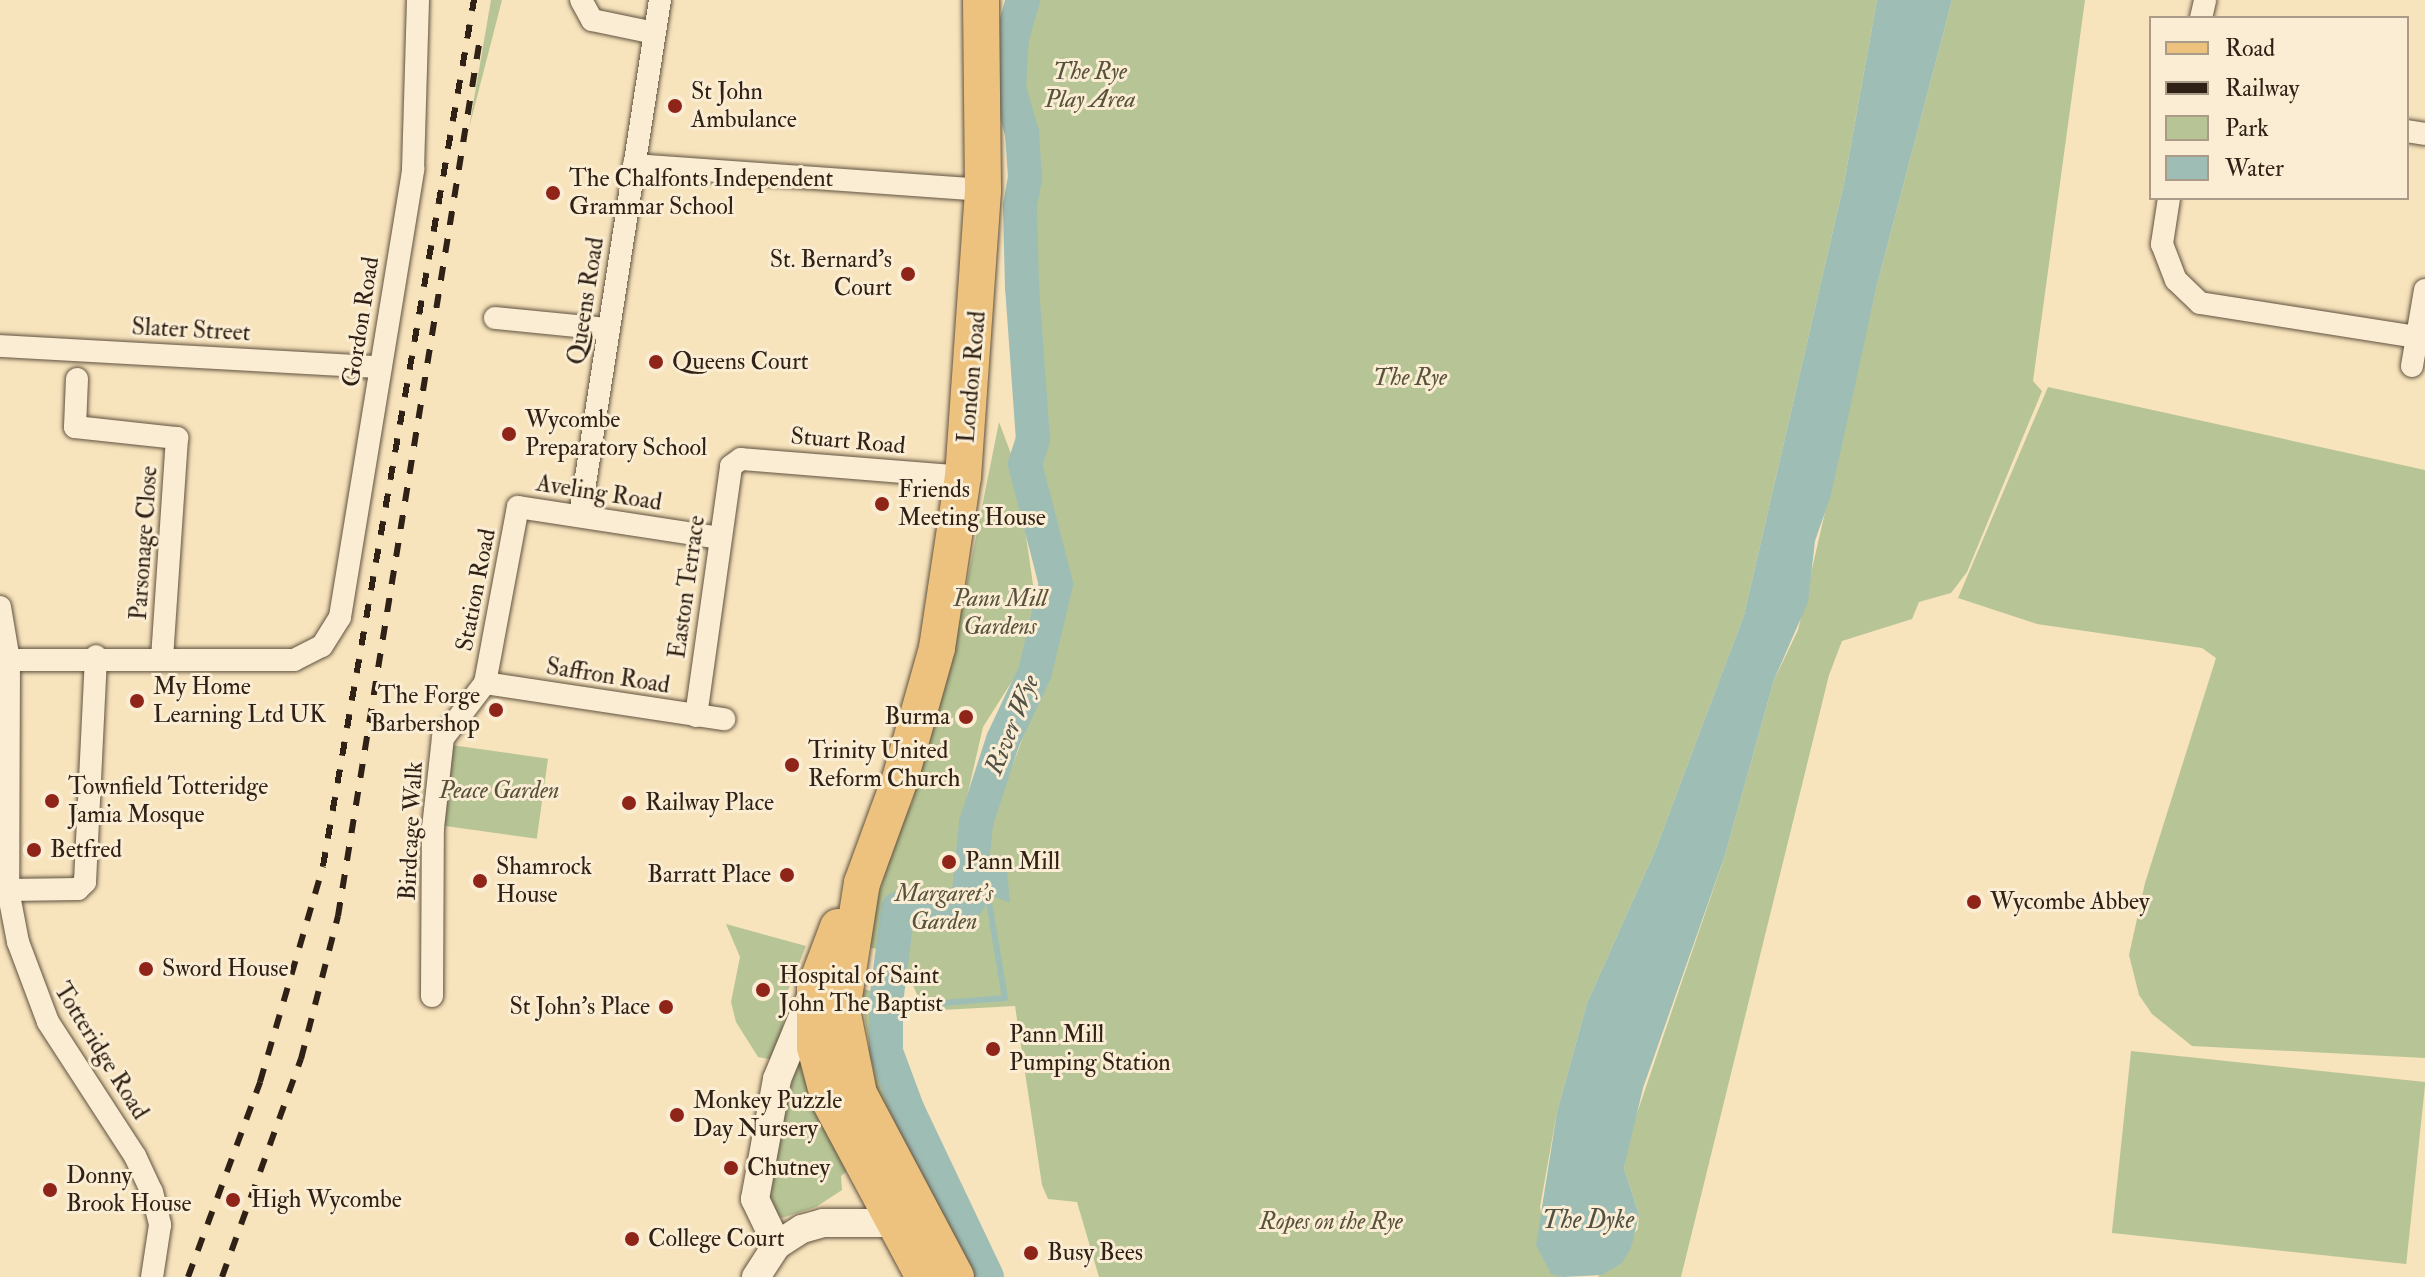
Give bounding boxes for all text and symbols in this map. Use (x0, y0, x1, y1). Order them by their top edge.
legend (2149, 16, 2409, 200)
text: Road (2225, 33, 2275, 64)
park label: The Rye Play Area (1044, 58, 1136, 114)
text: Railway (2225, 73, 2299, 104)
place label: St John Ambulance (691, 78, 797, 134)
marker: St John Ambulance (666, 97, 684, 115)
text: Park (2225, 113, 2269, 144)
text: Water (2225, 153, 2284, 184)
place label: The Chalfonts Independent Grammar School (569, 165, 833, 221)
marker: The Chalfonts Independent Grammar School (544, 184, 562, 202)
street label: Queens Road (562, 235, 610, 367)
place label: St. Bernard's Court (770, 246, 892, 302)
street label: Gordon Road (336, 255, 386, 389)
marker: St. Bernard's Court (899, 265, 917, 283)
street label: London Road (952, 310, 992, 444)
street label: Slater Street (131, 313, 251, 347)
place label: Queens Court (672, 348, 809, 376)
marker: Queens Court (647, 353, 665, 371)
park label: The Rye (1373, 364, 1447, 392)
place label: Wycombe Preparatory School (525, 406, 707, 462)
street label: Stuart Road (789, 422, 907, 460)
marker: Wycombe Preparatory School (500, 425, 518, 443)
street label: Parsonage Close (124, 465, 164, 621)
street label: Aveling Road (534, 469, 664, 517)
place label: Friends Meeting House (898, 476, 1046, 532)
marker: Friends Meeting House (873, 495, 891, 513)
street label: Easton Terrace (663, 514, 711, 660)
street label: Station Road (450, 526, 502, 654)
park label: Pann Mill Gardens (953, 585, 1047, 641)
street label: Saffron Road (544, 652, 672, 700)
water label: River Wye (979, 671, 1047, 779)
place label: My Home Learning Ltd UK (153, 673, 326, 729)
place label: The Forge Barbershop (370, 682, 480, 738)
marker: My Home Learning Ltd UK (128, 692, 146, 710)
marker: The Forge Barbershop (487, 701, 505, 719)
place label: Burma (884, 703, 950, 731)
marker: Burma (957, 708, 975, 726)
place label: Trinity United Reform Church (808, 737, 960, 793)
marker: Trinity United Reform Church (783, 756, 801, 774)
street label: Birdcage Walk (393, 761, 429, 901)
place label: Townfield Totteridge Jamia Mosque (68, 773, 268, 829)
park label: Peace Garden (439, 777, 559, 805)
place label: Railway Place (645, 789, 774, 817)
marker: Townfield Totteridge Jamia Mosque (43, 792, 61, 810)
marker: Railway Place (620, 794, 638, 812)
place label: Betfred (50, 836, 122, 864)
marker: Betfred (25, 841, 43, 859)
place label: Pann Mill (965, 848, 1060, 876)
place label: Shamrock House (496, 853, 592, 909)
marker: Pann Mill (940, 853, 958, 871)
place label: Barratt Place (647, 861, 771, 889)
marker: Barratt Place (778, 866, 796, 884)
marker: Shamrock House (471, 872, 489, 890)
park label: Margaret's Garden (895, 880, 993, 936)
place label: Wycombe Abbey (1990, 888, 2150, 916)
marker: Wycombe Abbey (1965, 893, 1983, 911)
place label: Sword House (162, 955, 289, 983)
marker: Sword House (137, 960, 155, 978)
place label: Hospital of Saint John The Baptist (779, 962, 943, 1018)
street label: Totteridge Road (47, 977, 155, 1125)
marker: Hospital of Saint John The Baptist (754, 981, 772, 999)
place label: St John's Place (509, 993, 650, 1021)
marker: St John's Place (657, 998, 675, 1016)
place label: Pann Mill Pumping Station (1009, 1021, 1171, 1077)
marker: Pann Mill Pumping Station (984, 1040, 1002, 1058)
place label: Monkey Puzzle Day Nursery (693, 1087, 842, 1143)
marker: Monkey Puzzle Day Nursery (668, 1106, 686, 1124)
place label: Chutney (747, 1154, 830, 1182)
marker: Chutney (722, 1159, 740, 1177)
place label: Donny Brook House (66, 1162, 192, 1218)
marker: Donny Brook House (41, 1181, 59, 1199)
place label: High Wycombe (251, 1186, 402, 1214)
marker: High Wycombe (222, 1189, 244, 1211)
water label: The Dyke (1542, 1205, 1634, 1237)
park label: Ropes on the Rye (1259, 1208, 1403, 1236)
place label: College Court (648, 1225, 784, 1253)
marker: College Court (623, 1230, 641, 1248)
place label: Busy Bees (1047, 1239, 1143, 1267)
marker: Busy Bees (1022, 1244, 1040, 1262)

